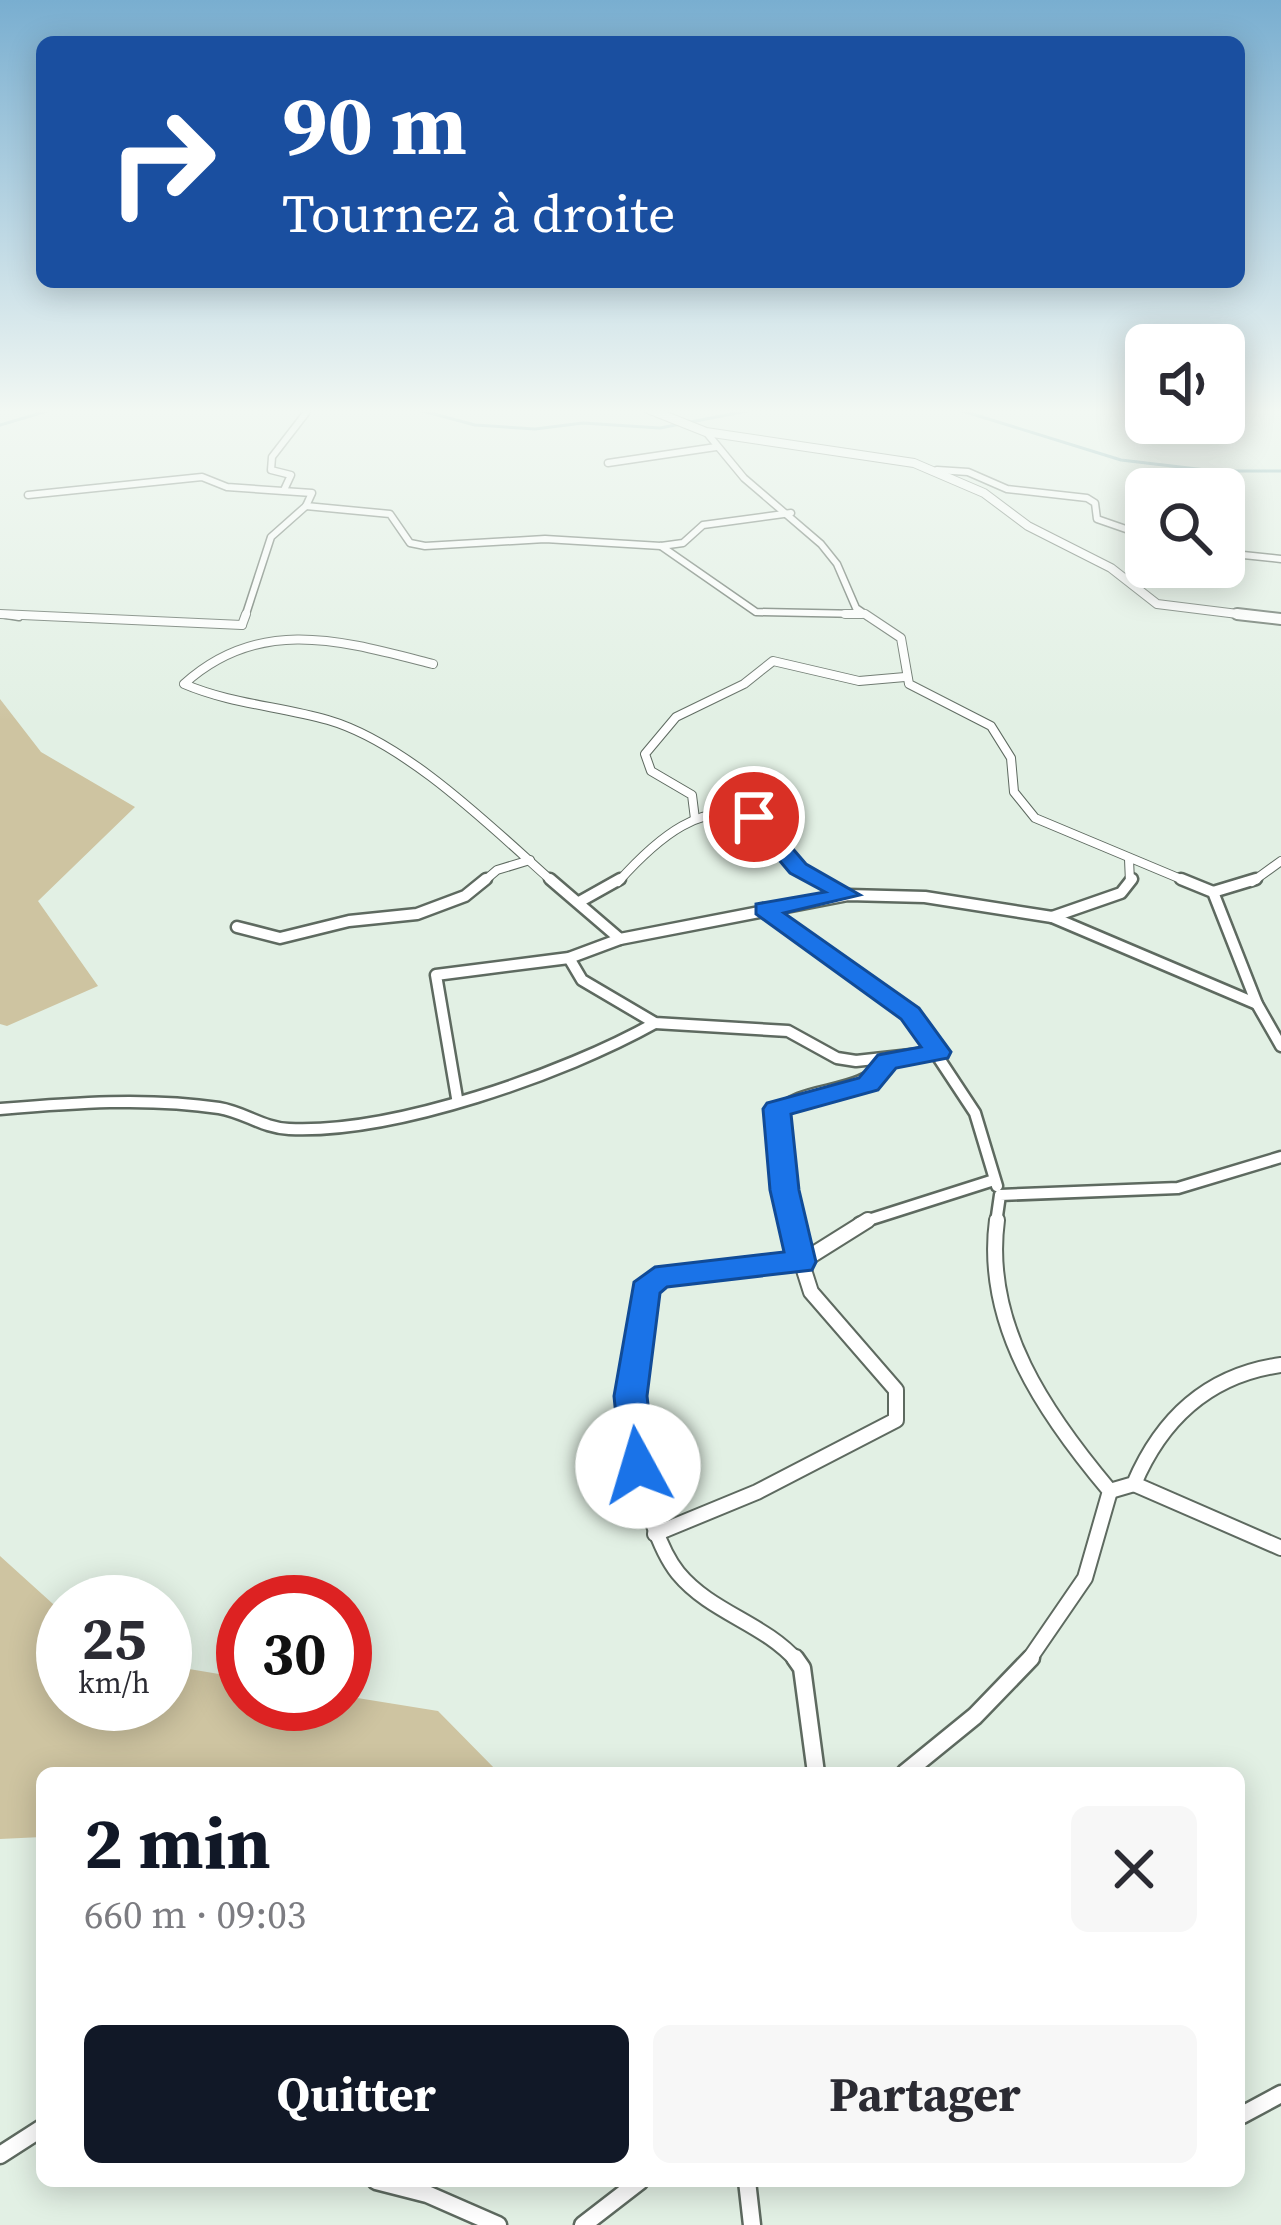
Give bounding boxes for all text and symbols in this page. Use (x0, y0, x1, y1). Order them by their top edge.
text: 90 m (282, 67, 467, 182)
icon: right (84, 84, 240, 240)
text: Tournez à droite (282, 176, 676, 250)
map controls (1125, 324, 1245, 588)
button: sound (1125, 324, 1245, 444)
button: search (1125, 468, 1245, 588)
pin (703, 766, 805, 868)
icon: arrive (721, 784, 787, 850)
position arrow (575, 1403, 701, 1529)
speed limit sign: 30 (216, 1575, 372, 1731)
text: 25 (81, 1597, 147, 1679)
text: km/h (78, 1662, 150, 1703)
text: 2 min (84, 1793, 271, 1892)
button: close (1071, 1806, 1197, 1932)
text: 660 m · 09:03 (84, 1888, 306, 1941)
button: Quitter (84, 2025, 629, 2163)
button: Partager (653, 2025, 1197, 2163)

